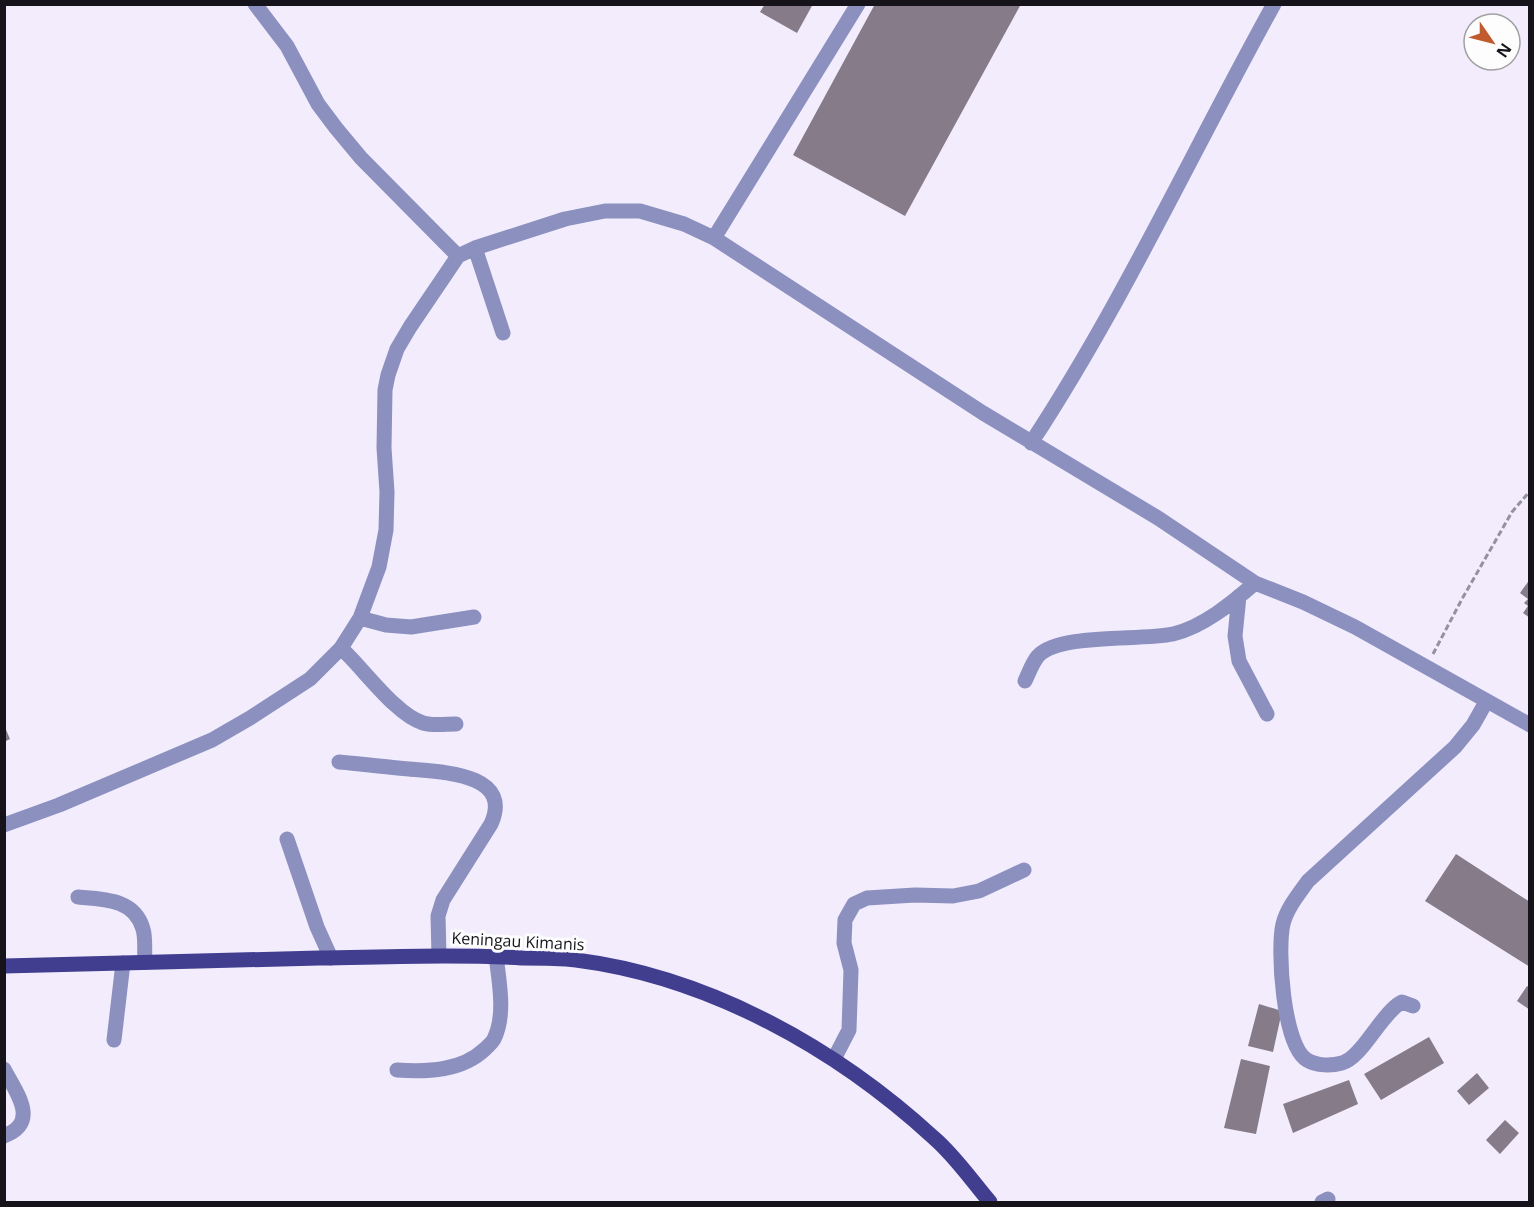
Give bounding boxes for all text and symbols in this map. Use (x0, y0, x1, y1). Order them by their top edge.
north arrow (1462, 12, 1522, 72)
text: N (1492, 39, 1517, 62)
street label: Keningau Kimanis (451, 927, 585, 955)

